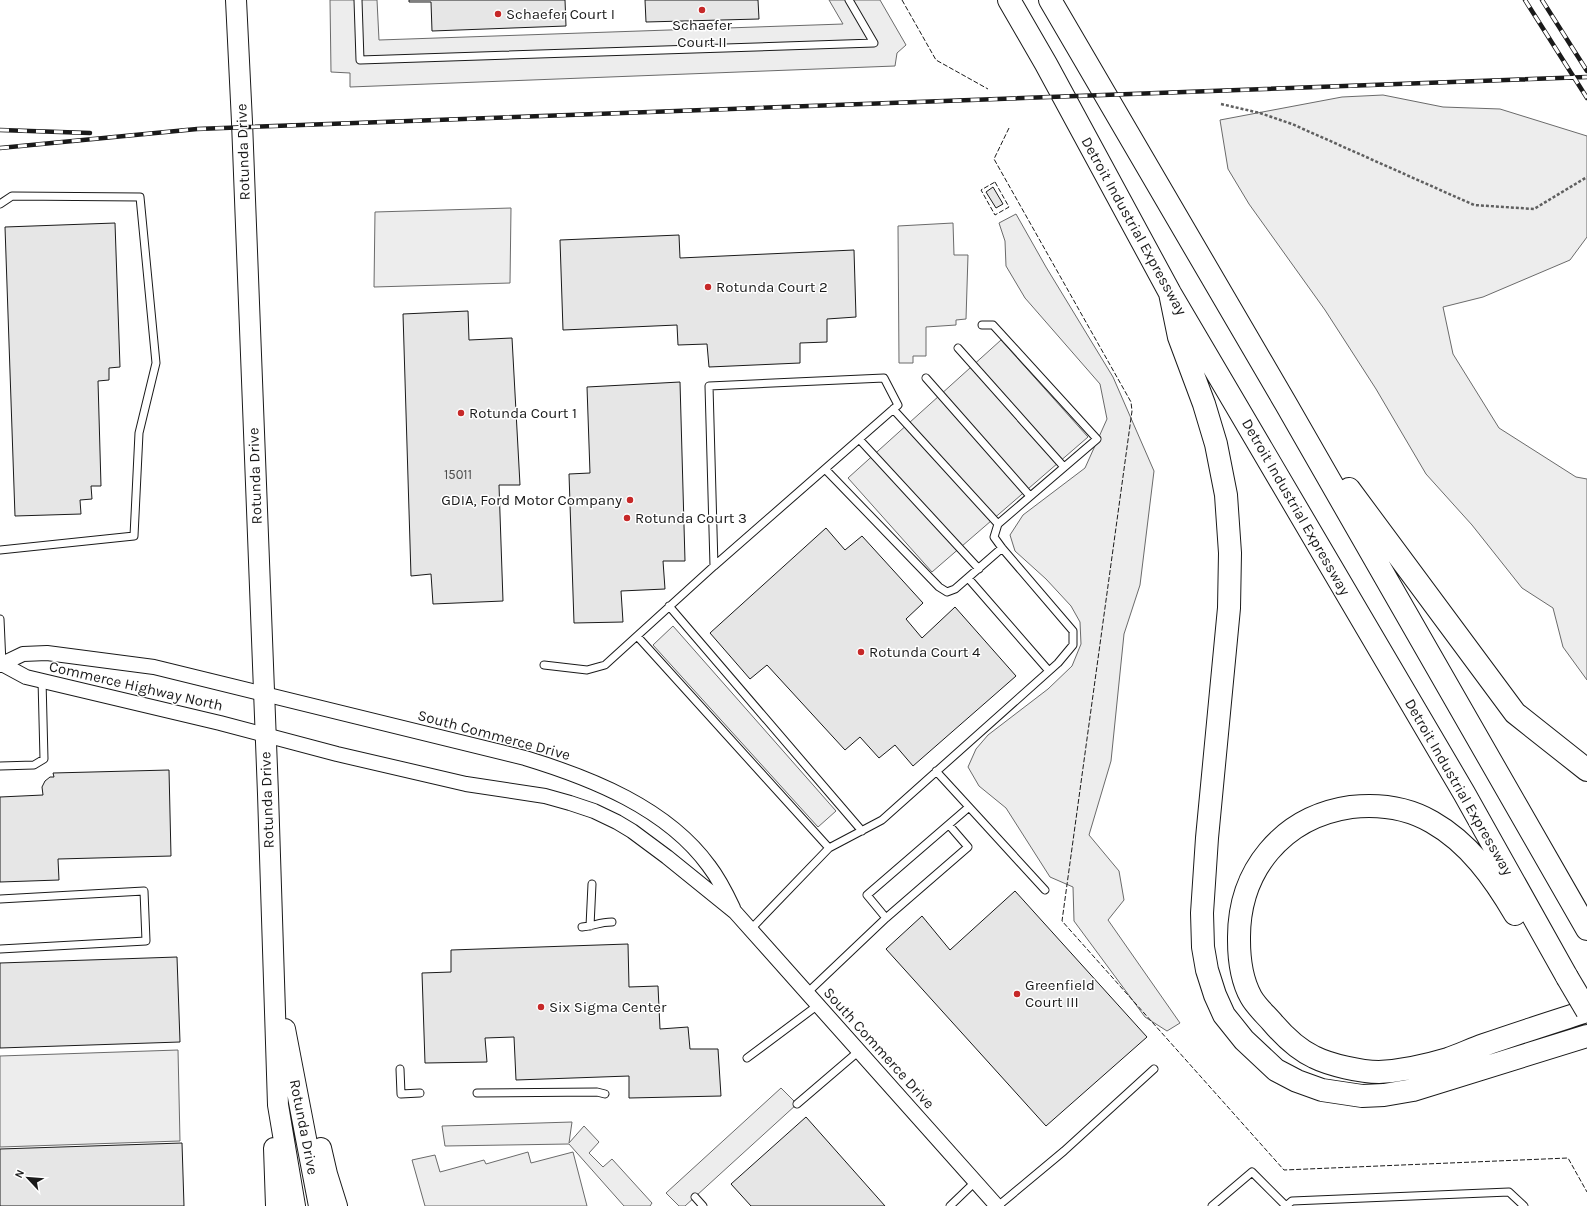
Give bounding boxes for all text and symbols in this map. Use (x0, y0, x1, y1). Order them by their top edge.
place label: Schaefer Court I (506, 5, 615, 23)
marker: Schaefer Court II (697, 5, 707, 15)
marker: Schaefer Court I (493, 9, 503, 19)
place label: Schaefer Court II (672, 16, 733, 51)
street label: Rotunda Drive (232, 103, 254, 201)
street label: Detroit Industrial Expressway (1077, 134, 1191, 318)
place label: Rotunda Court 2 (716, 278, 828, 296)
marker: Rotunda Court 2 (703, 282, 713, 292)
place label: Rotunda Court 1 (469, 404, 577, 422)
marker: Rotunda Court 1 (456, 408, 466, 418)
street label: Detroit Industrial Expressway (1238, 415, 1354, 599)
street label: Rotunda Drive (244, 427, 266, 525)
house number: 15011 (444, 467, 472, 482)
place label: GDIA, Ford Motor Company (441, 491, 622, 509)
marker: GDIA, Ford Motor Company (625, 495, 635, 505)
place label: Rotunda Court 3 (635, 509, 747, 527)
marker: Rotunda Court 3 (622, 513, 632, 523)
place label: Rotunda Court 4 (869, 643, 981, 661)
marker: Rotunda Court 4 (856, 647, 866, 657)
street label: Commerce Highway North (47, 657, 225, 715)
street label: Detroit Industrial Expressway (1401, 695, 1517, 879)
street label: South Commerce Drive (416, 706, 572, 764)
street label: Rotunda Drive (256, 751, 278, 849)
place label: Greenfield Court III (1025, 976, 1095, 1011)
street label: South Commerce Drive (820, 984, 938, 1112)
marker: Greenfield Court III (1012, 989, 1022, 999)
place label: Six Sigma Center (549, 998, 667, 1016)
marker: Six Sigma Center (536, 1002, 546, 1012)
street label: Rotunda Drive (286, 1078, 322, 1176)
north arrow (8, 1158, 48, 1198)
text: N (12, 1167, 27, 1180)

